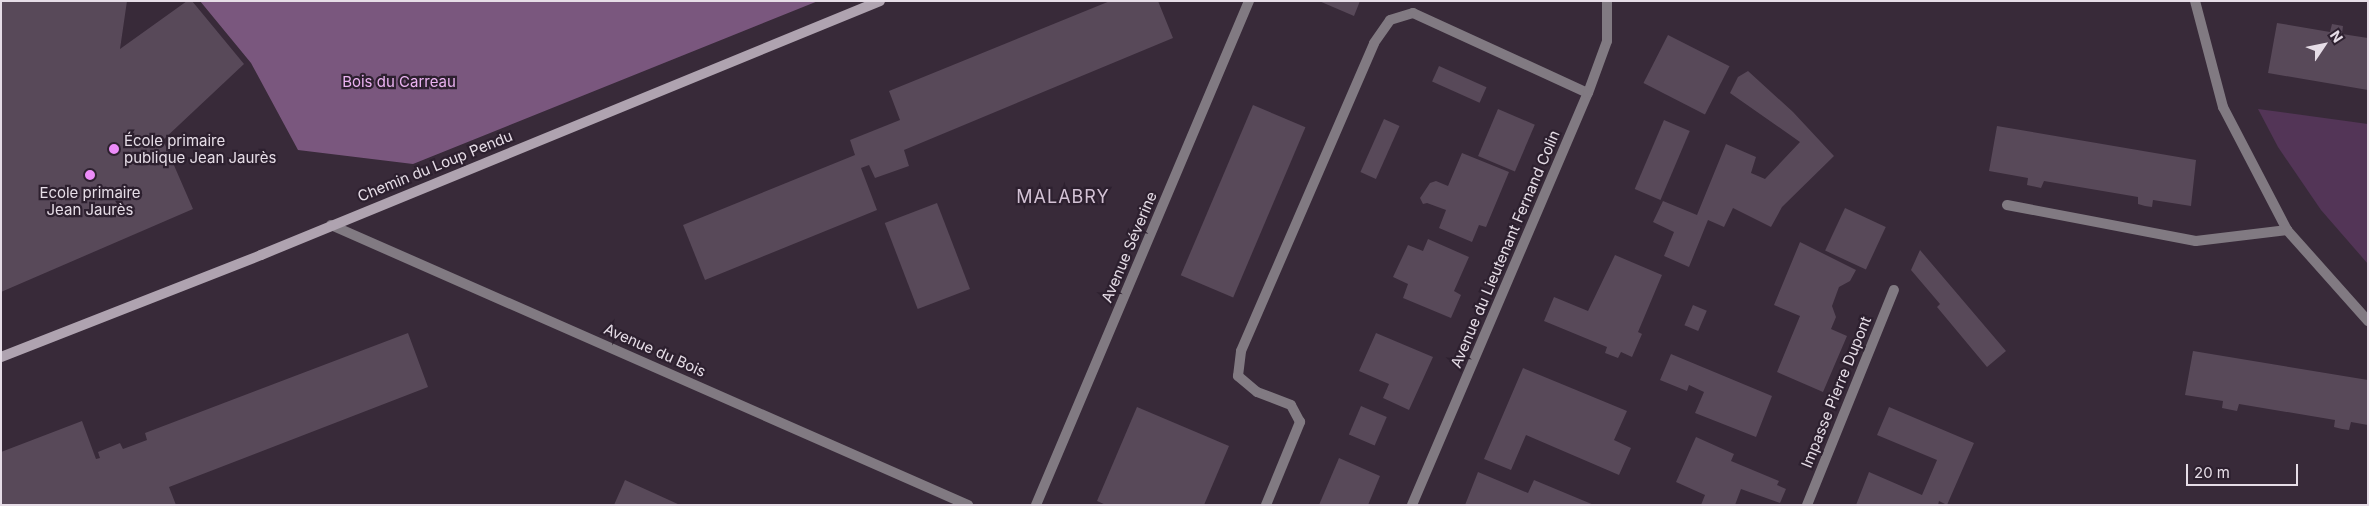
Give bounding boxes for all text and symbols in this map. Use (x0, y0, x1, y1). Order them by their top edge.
north arrow (2299, 20, 2349, 70)
text: N (2327, 27, 2347, 46)
park label: Bois du Carreau (342, 73, 456, 91)
street label: Chemin du Loup Pendu (355, 127, 515, 205)
street label: Avenue du Lieutenant Fernand Colin (1447, 128, 1563, 370)
place label: École primaire publique Jean Jaurès (124, 131, 276, 166)
marker: École primaire publique Jean Jaurès (108, 143, 120, 155)
marker: Ecole primaire Jean Jaurès (84, 169, 96, 181)
place label: Ecole primaire Jean Jaurès (39, 183, 141, 218)
district label: MALABRY (1015, 186, 1111, 208)
street label: Avenue Séverine (1097, 189, 1161, 305)
street label: Impasse Pierre Dupont (1797, 314, 1875, 470)
street label: Avenue du Bois (601, 320, 709, 380)
scale bar (2189, 454, 2302, 486)
text: 20 m (2194, 463, 2230, 482)

